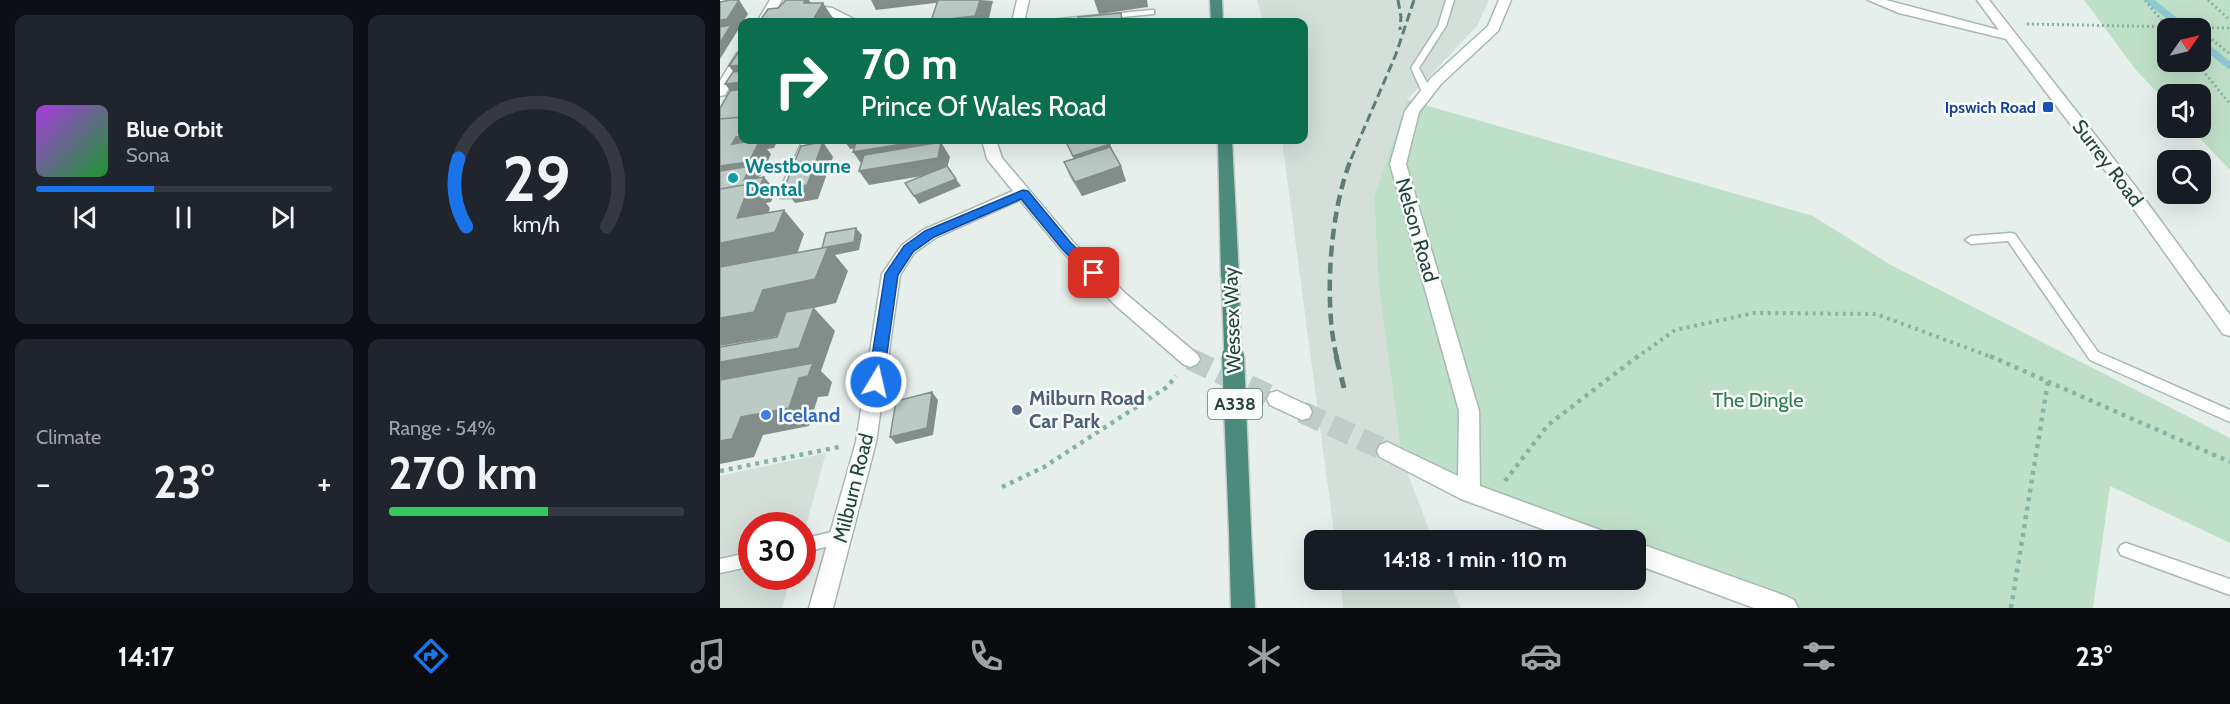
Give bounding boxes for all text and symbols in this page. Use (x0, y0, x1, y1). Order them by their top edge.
north arrow (2157, 18, 2211, 72)
map controls (2157, 18, 2211, 204)
text: 70 m (861, 38, 958, 90)
icon: right (762, 42, 840, 120)
button: sound (2157, 84, 2211, 138)
text: Prince Of Wales Road (861, 90, 1107, 123)
place label: Ipswich Road (1945, 98, 2036, 117)
marker: Ipswich Road (2041, 100, 2055, 114)
street label: Surrey Road (2068, 115, 2148, 211)
text: Blue Orbit (126, 116, 223, 143)
text: 29 (502, 141, 570, 217)
text: Sona (126, 143, 169, 167)
button: search (2157, 150, 2211, 204)
place label: Westbourne Dental (745, 154, 851, 201)
marker: Westbourne Dental (726, 171, 740, 185)
street label: Nelson Road (1391, 175, 1443, 285)
icon: previous (69, 201, 102, 234)
icon: pause (167, 201, 200, 234)
icon: next (266, 201, 299, 234)
text: km/h (513, 211, 560, 237)
pin (1068, 247, 1119, 298)
icon: arrive (1077, 256, 1110, 289)
street label: Wessex Way (1218, 266, 1246, 374)
position arrow (844, 350, 908, 414)
place label: Milburn Road Car Park (1029, 386, 1145, 433)
park label: The Dingle (1713, 388, 1803, 412)
road number: A338 (1208, 389, 1262, 419)
place label: Iceland (778, 403, 840, 427)
marker: Milburn Road Car Park (1010, 403, 1024, 417)
marker: Iceland (759, 408, 773, 422)
text: Range · 54% (389, 416, 496, 440)
text: Climate (36, 425, 101, 449)
street label: Milburn Road (828, 431, 878, 545)
text: 270 km (389, 446, 538, 500)
text: 23° (153, 455, 214, 509)
text: − (36, 463, 51, 503)
text: + (317, 463, 331, 503)
speed limit sign: 30 (738, 512, 816, 590)
text: 14:18 · 1 min · 110 m (1383, 546, 1567, 573)
icon: directions (410, 635, 452, 677)
icon: music (687, 635, 729, 677)
icon: phone (965, 635, 1007, 677)
icon: climate (1243, 635, 1285, 677)
icon: car (1520, 635, 1562, 677)
icon: filters (1798, 635, 1840, 677)
text: 14:17 (118, 640, 174, 673)
text: 23° (2076, 640, 2112, 673)

